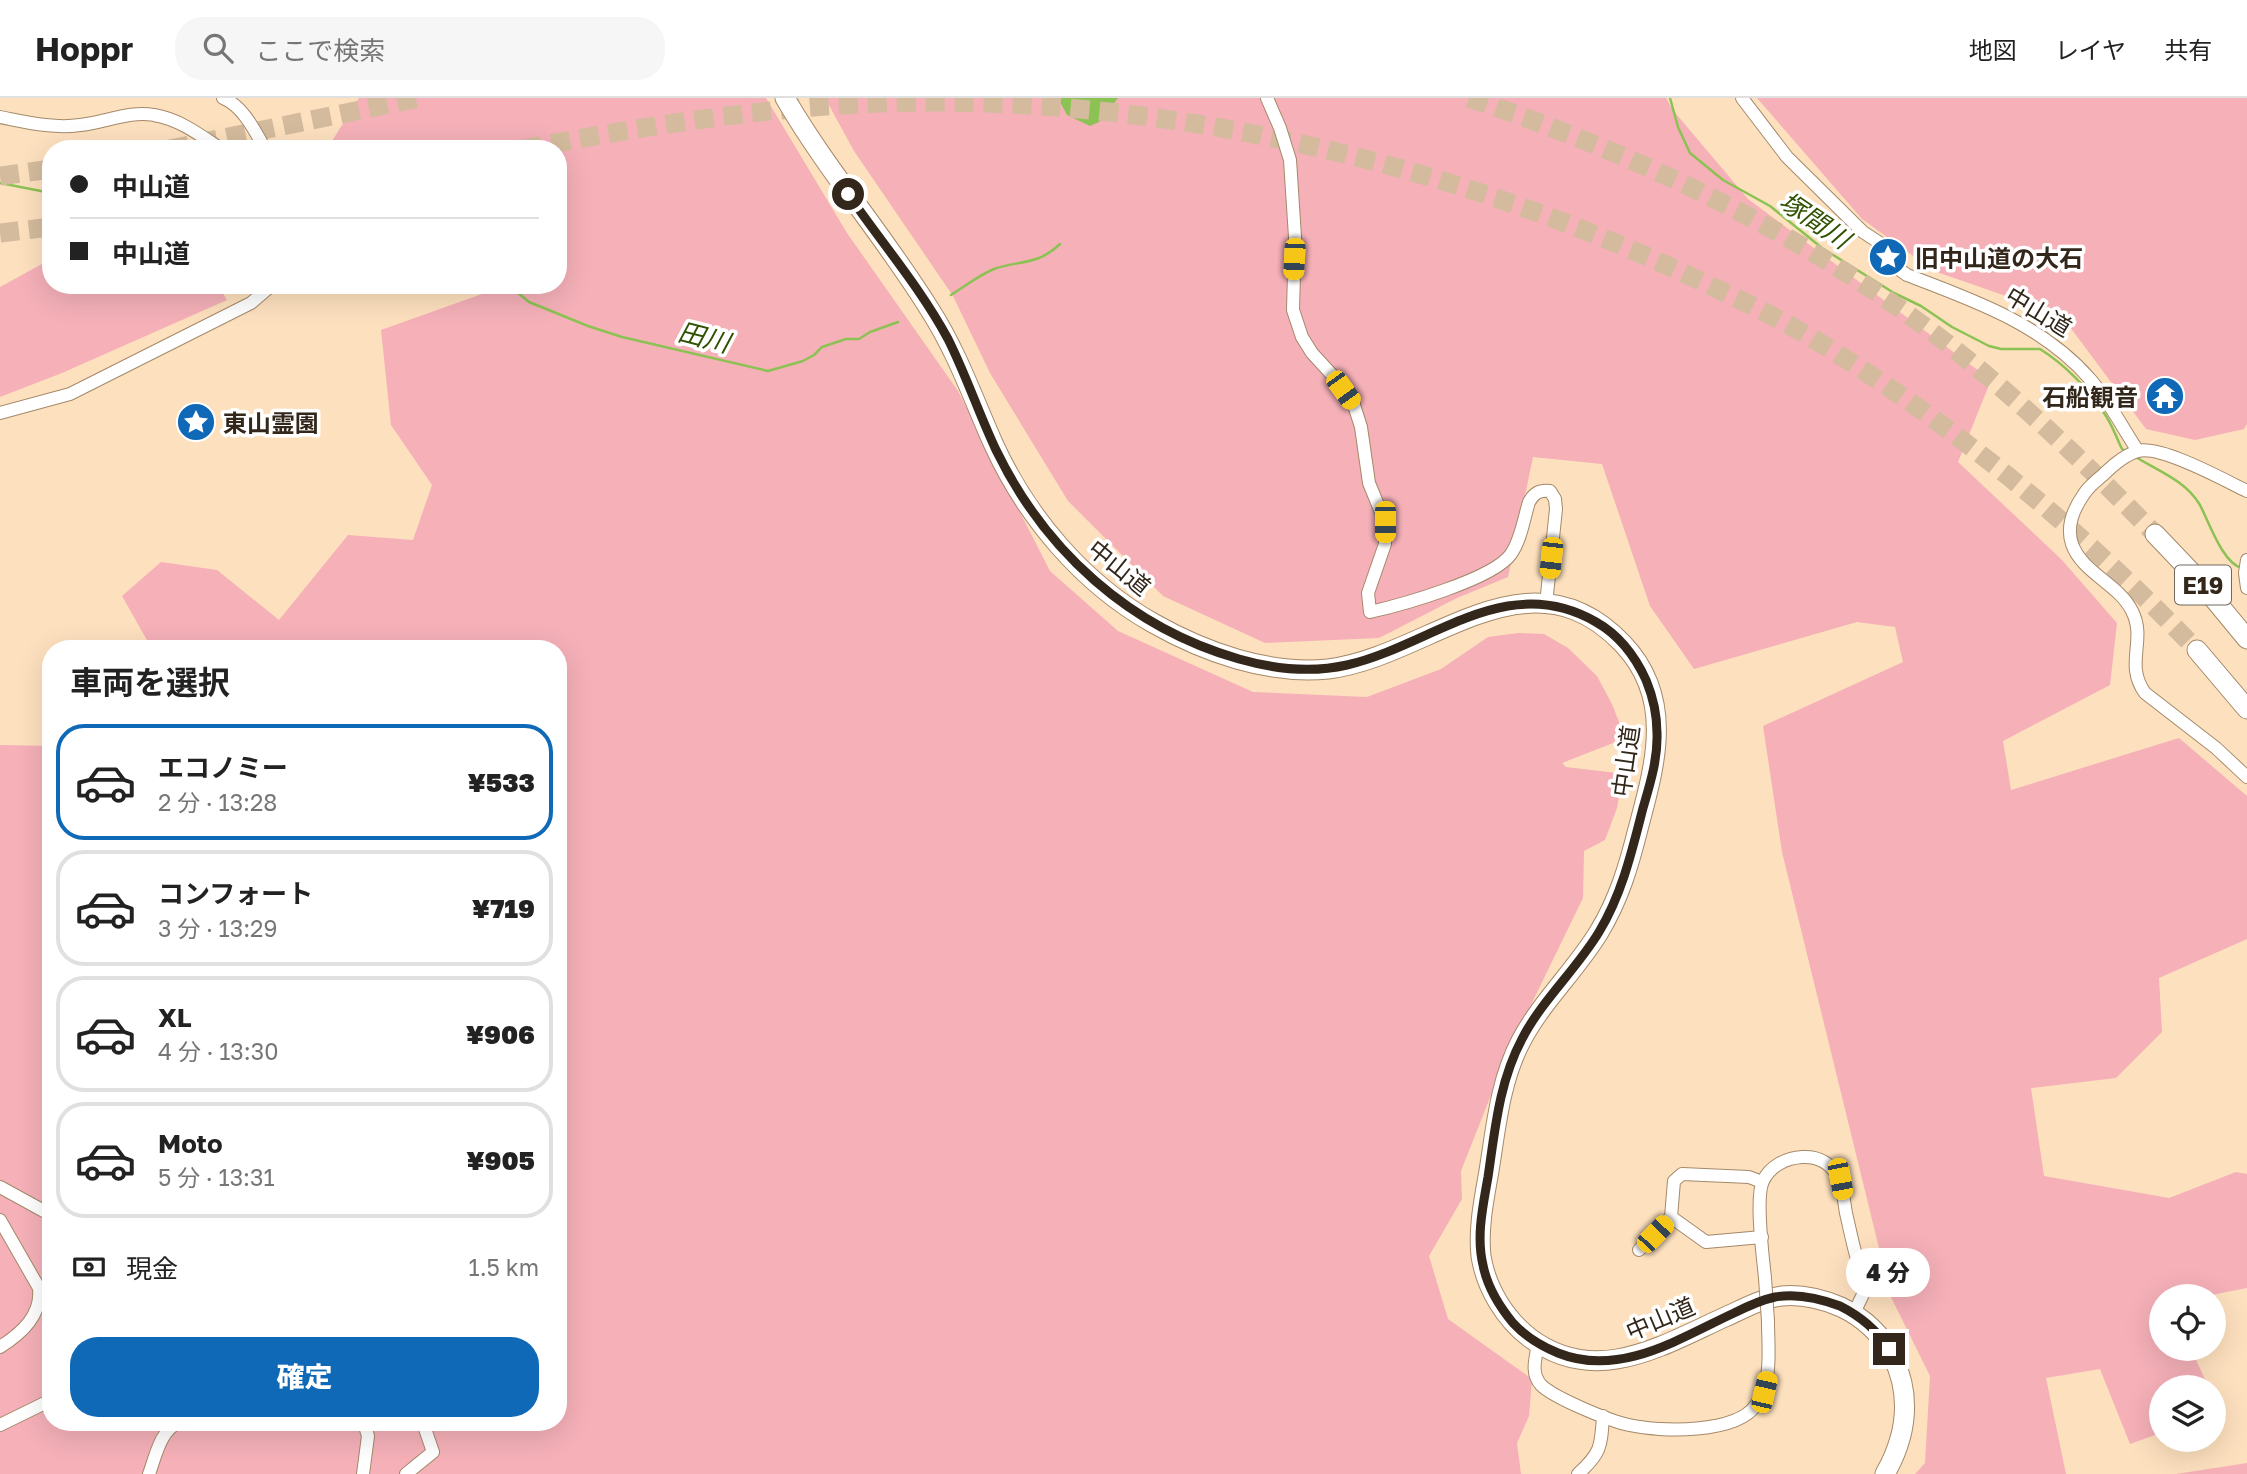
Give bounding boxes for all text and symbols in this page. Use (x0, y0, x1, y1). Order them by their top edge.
search box (175, 17, 665, 80)
text: Hoppr (35, 29, 133, 68)
icon: search (199, 29, 237, 67)
text: ここで検索 (255, 35, 385, 66)
text: 地図 (1969, 35, 2017, 64)
text: レイヤ (2055, 35, 2126, 64)
text: 共有 (2164, 35, 2212, 64)
text: 中山道 (112, 171, 190, 202)
route start (832, 178, 864, 210)
water label: 塚間川 (1774, 185, 1858, 256)
place icon: 旧中山道の大石 (1867, 236, 1909, 278)
car (1283, 237, 1306, 281)
text: 中山道 (112, 238, 190, 269)
place label: 旧中山道の大石 (1915, 243, 2083, 272)
street label: 中山道 (2001, 280, 2077, 342)
water label: 田川 (675, 316, 736, 359)
car (1323, 367, 1364, 413)
temple icon: 石船観音 (2144, 375, 2186, 417)
place label: 石船観音 (2042, 382, 2138, 411)
place icon: 東山霊園 (175, 401, 217, 443)
place label: 東山霊園 (223, 408, 319, 437)
car (1375, 501, 1396, 543)
street label: 中山道 (1083, 533, 1157, 601)
car (1539, 536, 1564, 580)
road number: E19 (2175, 565, 2231, 604)
text: 車両を選択 (70, 663, 230, 701)
street label: 中山道 (1606, 723, 1644, 799)
icon: car (74, 751, 137, 814)
text: エコノミー (158, 752, 288, 783)
text: ¥533 (468, 767, 535, 798)
text: 2 分 · 13:28 (158, 788, 277, 816)
icon: car (74, 877, 137, 940)
text: コンフォート (158, 878, 313, 909)
text: ¥719 (472, 893, 535, 924)
text: 3 分 · 13:29 (158, 914, 277, 942)
text: XL (158, 1002, 192, 1033)
icon: car (74, 1003, 137, 1066)
text: ¥906 (466, 1019, 535, 1050)
text: 4 分 · 13:30 (158, 1037, 278, 1065)
text: Moto (158, 1128, 223, 1159)
icon: car (74, 1129, 137, 1192)
text: ¥905 (466, 1145, 535, 1176)
car (1826, 1156, 1855, 1202)
text: 5 分 · 13:31 (158, 1163, 275, 1191)
car (1633, 1212, 1678, 1256)
icon: cash (70, 1248, 108, 1286)
callout: 4 分 (1847, 1248, 1931, 1296)
text: 現金 (126, 1253, 178, 1284)
text: 1.5 km (469, 1253, 539, 1281)
text: 4 分 (1866, 1258, 1910, 1286)
map controls (2149, 1284, 2226, 1452)
button: locate (2149, 1284, 2226, 1361)
street label: 中山道 (1621, 1291, 1699, 1345)
route end (1873, 1333, 1905, 1365)
button: 確定 (70, 1337, 539, 1417)
car (1750, 1369, 1779, 1415)
button: layers (2149, 1375, 2226, 1452)

